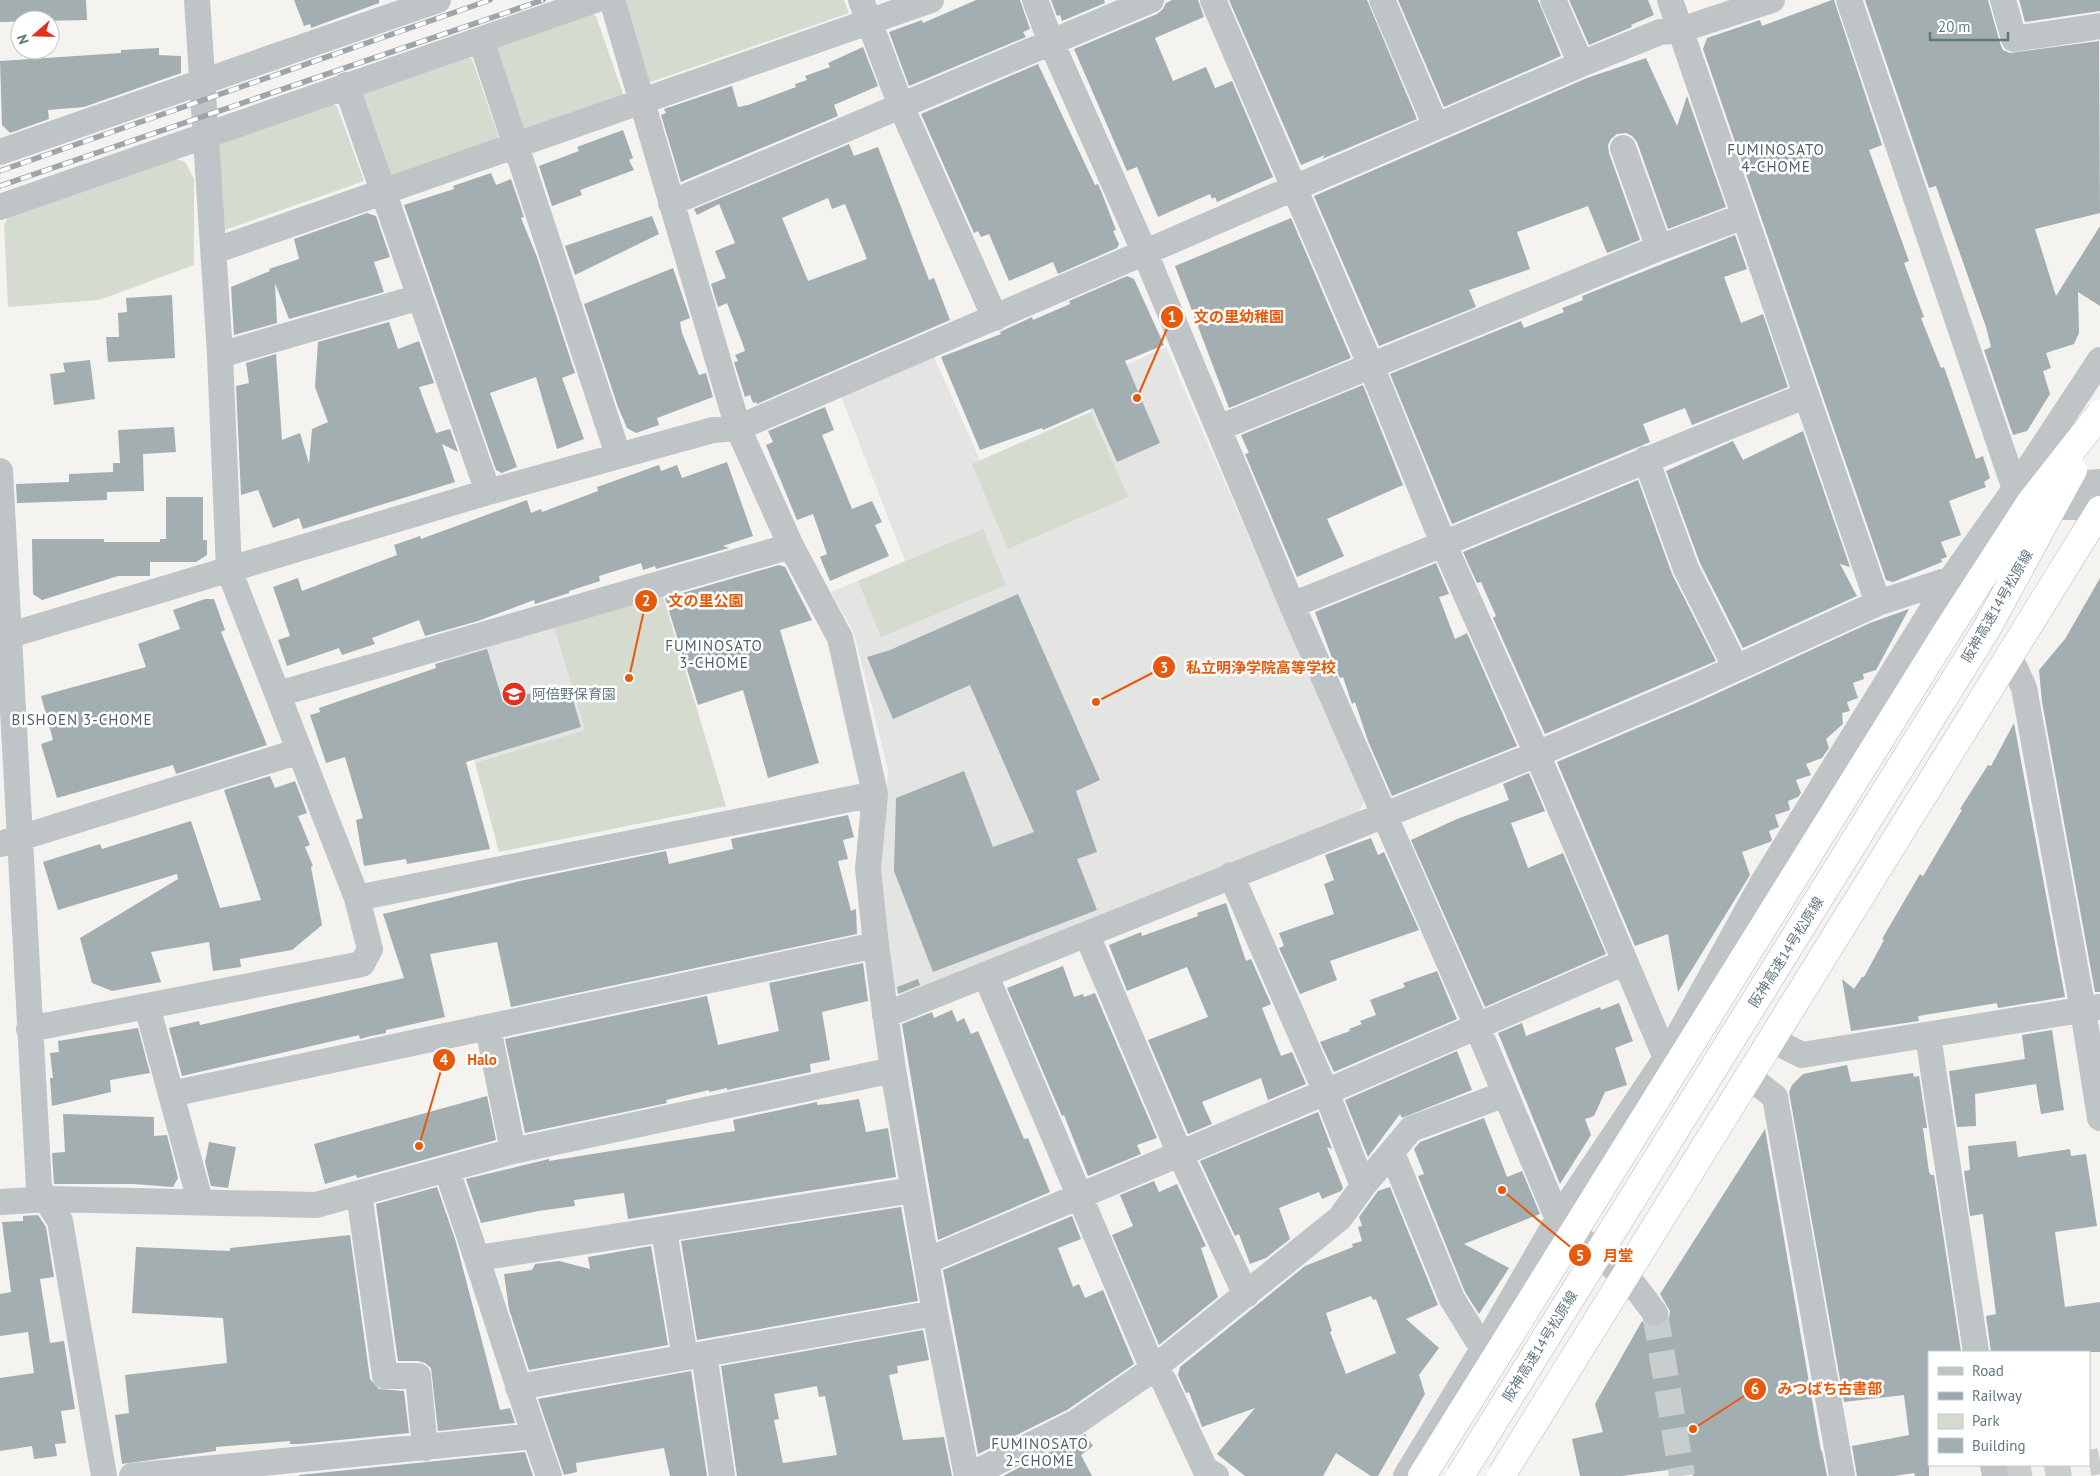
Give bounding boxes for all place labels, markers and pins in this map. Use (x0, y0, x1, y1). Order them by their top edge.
callout: 文の里幼稚園 (1159, 302, 1294, 332)
callout: 文の里公園 (634, 586, 754, 616)
callout: 私立明浄学院高等学校 (1151, 652, 1346, 682)
school or university icon: 阿倍野保育園 (501, 681, 527, 707)
place label: 阿倍野保育園 (532, 685, 616, 703)
callout: Halo (432, 1045, 506, 1075)
callout: 月堂 (1568, 1240, 1643, 1270)
callout: みつばち古書部 (1743, 1374, 1893, 1404)

